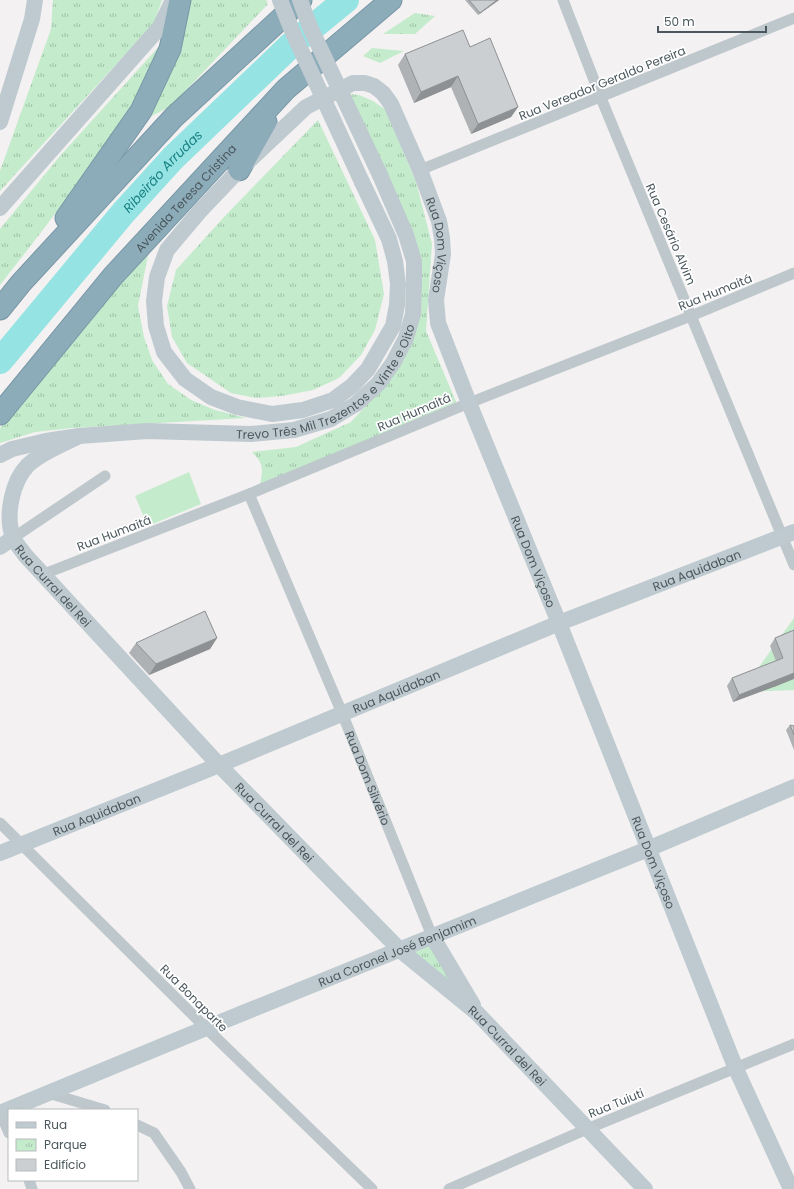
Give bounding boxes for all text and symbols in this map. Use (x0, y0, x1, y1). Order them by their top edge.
scale bar (658, 8, 766, 34)
text: 50 m (664, 13, 695, 30)
street label: Rua Vereador Geraldo Pereira (516, 42, 688, 124)
water label: Ribeirão Arrudas (118, 125, 207, 217)
street label: Avenida Teresa Cristina (131, 140, 240, 256)
street label: Rua Cesário Alvim (642, 181, 700, 287)
street label: Rua Dom Viçoso (422, 194, 451, 295)
street label: Rua Humaitá (676, 269, 754, 315)
street label: Trevo Três Mil Trezentos e Vinte e Oito (236, 322, 418, 443)
street label: Rua Humaitá (375, 389, 453, 435)
street label: Rua Humaitá (74, 511, 154, 555)
street label: Rua Dom Viçoso (507, 513, 560, 610)
street label: Rua Curral del Rei (12, 541, 96, 630)
street label: Rua Aquidaban (650, 545, 743, 595)
street label: Rua Aquidaban (350, 665, 443, 717)
street label: Rua Dom Silvério (342, 728, 395, 828)
street label: Rua Curral del Rei (232, 778, 318, 866)
street label: Rua Aquidaban (50, 789, 143, 840)
street label: Rua Dom Viçoso (628, 814, 680, 911)
street label: Rua Coronel José Benjamim (316, 911, 479, 990)
street label: Rua Bonaparte (156, 960, 232, 1036)
street label: Rua Curral del Rei (465, 1001, 551, 1089)
street label: Rua Tuiuti (586, 1084, 646, 1122)
legend (8, 1109, 138, 1181)
text: Rua (44, 1116, 67, 1133)
text: Parque (44, 1136, 87, 1153)
text: Edifício (44, 1156, 86, 1173)

